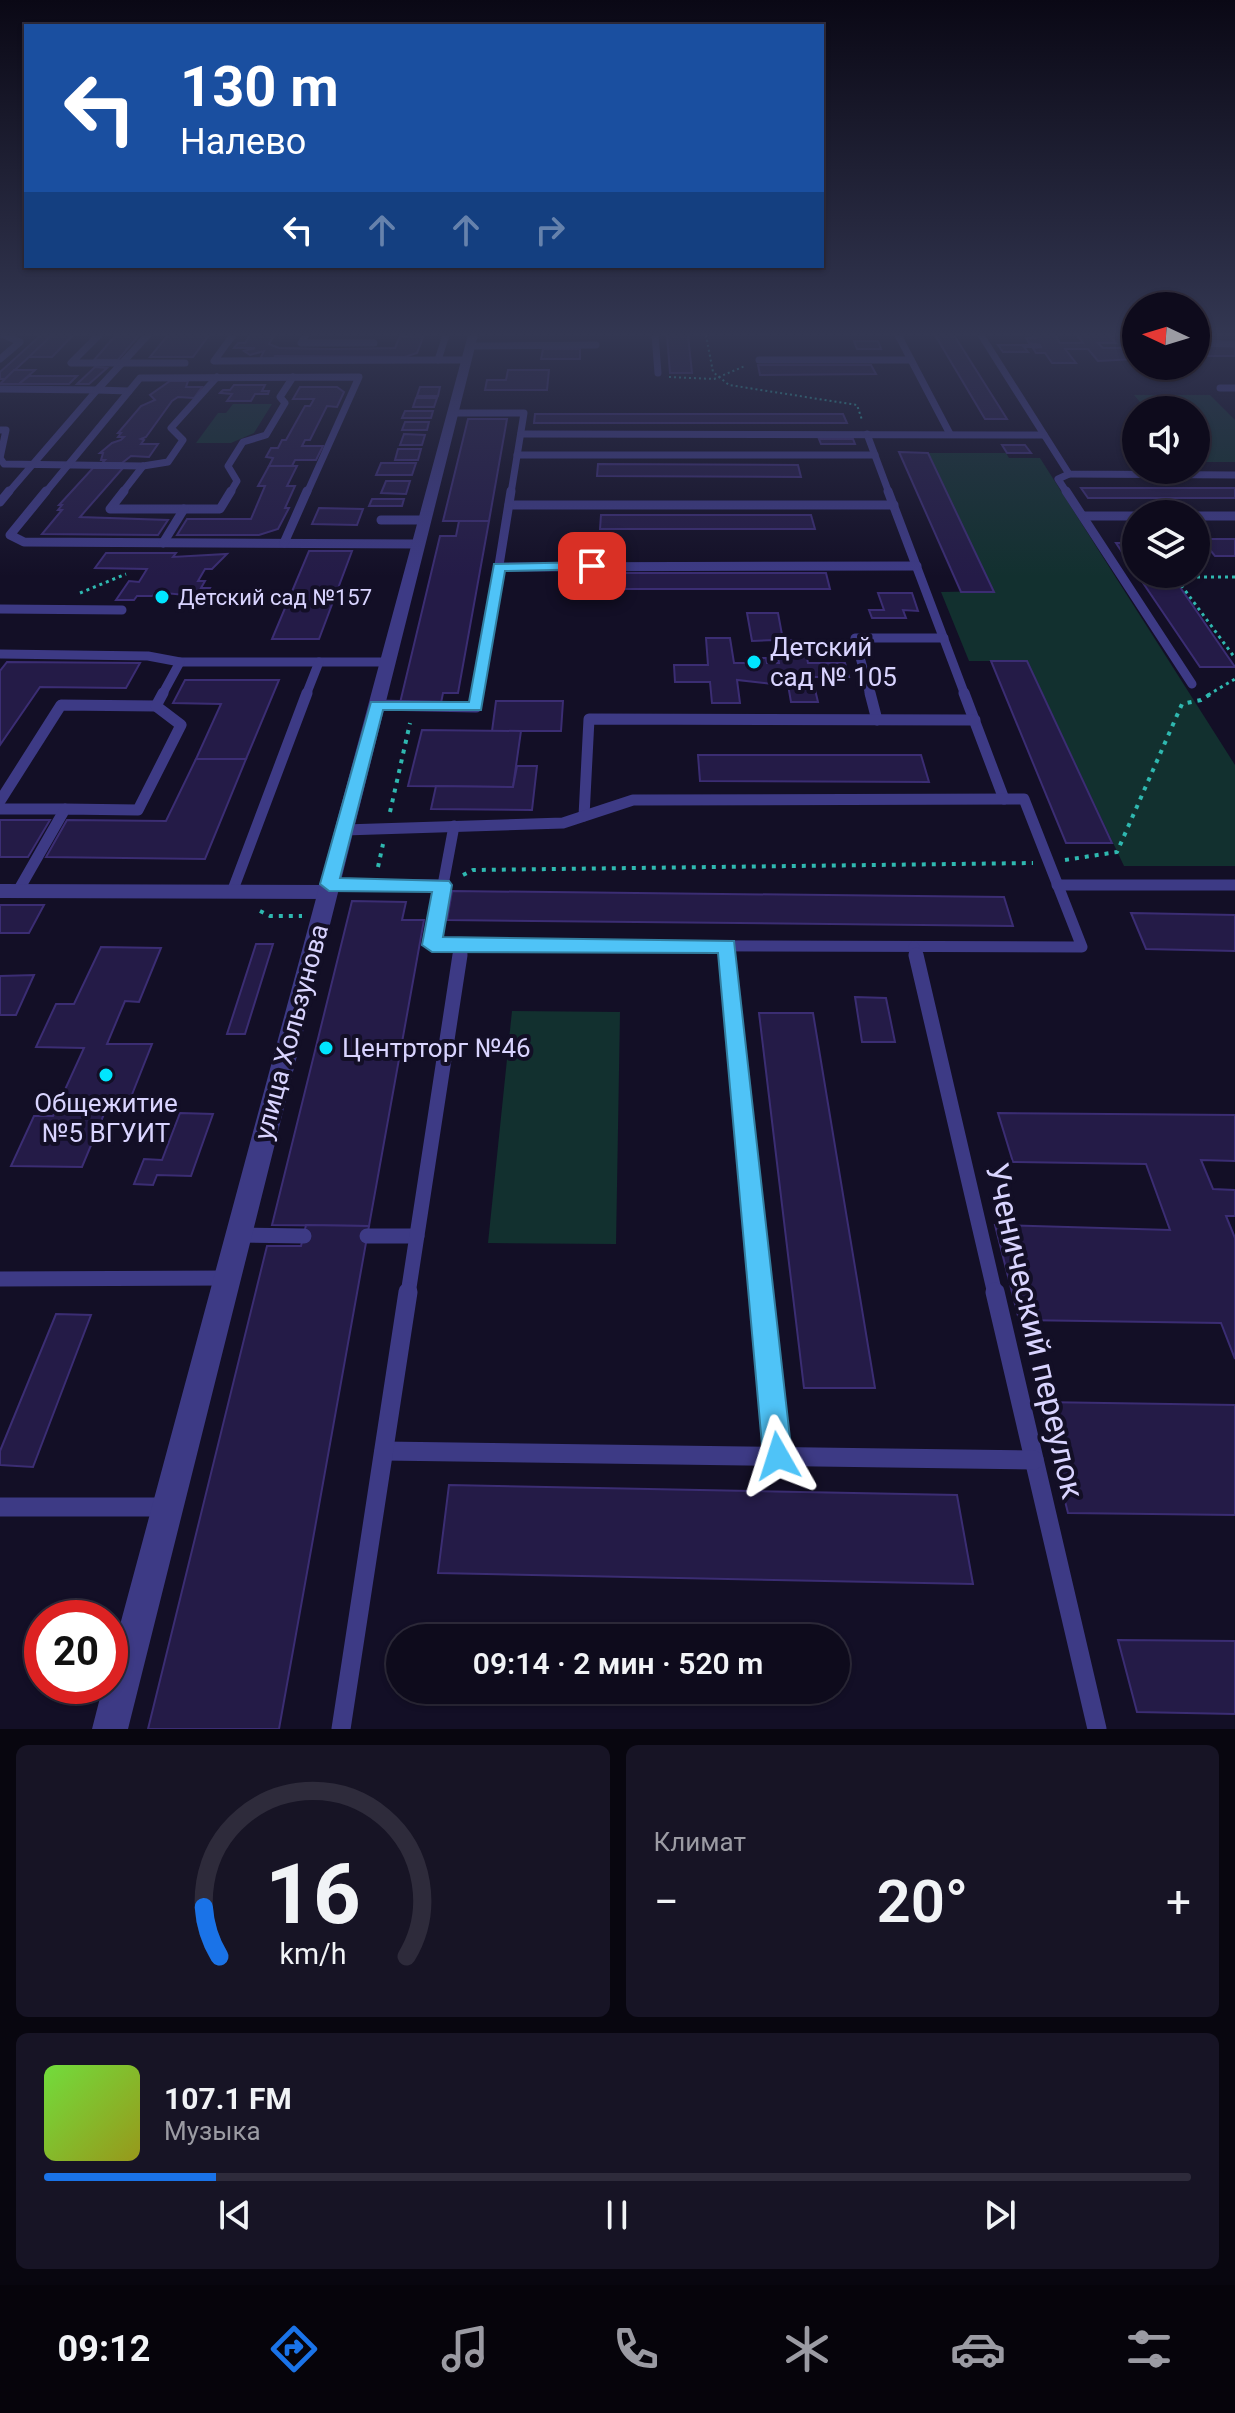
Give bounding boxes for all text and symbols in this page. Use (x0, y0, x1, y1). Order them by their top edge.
text: 130 m (180, 54, 339, 120)
icon: left (48, 56, 152, 160)
text: Налево (180, 121, 306, 163)
icon: left (276, 208, 320, 252)
icon: ahead (360, 208, 404, 252)
icon: ahead (444, 208, 488, 252)
icon: right (528, 208, 572, 252)
north arrow (1122, 292, 1210, 380)
map controls (1122, 292, 1210, 588)
button: sound (1122, 396, 1210, 484)
button: layers (1122, 500, 1210, 588)
pin (558, 532, 626, 600)
icon: arrive (570, 544, 614, 588)
place label: Детский сад №157 (178, 585, 372, 610)
marker: Детский сад №157 (153, 588, 171, 606)
place label: Детский сад № 105 (770, 632, 897, 692)
marker: Детский сад № 105 (745, 653, 763, 671)
street label: улица Хользунова (248, 921, 334, 1143)
place label: Центрторг №46 (342, 1033, 531, 1063)
marker: Центрторг №46 (317, 1039, 335, 1057)
marker: Общежитие №5 ВГУИТ (97, 1066, 115, 1084)
place label: Общежитие №5 ВГУИТ (34, 1088, 178, 1148)
street label: Ученический переулок (978, 1160, 1092, 1502)
position arrow (736, 1414, 820, 1498)
speed limit sign: 20 (24, 1600, 128, 1704)
text: 09:14 · 2 мин · 520 m (473, 1646, 763, 1681)
text: Климат (654, 1827, 746, 1857)
text: 16 (265, 1846, 360, 1943)
text: 20° (876, 1866, 968, 1937)
text: − (654, 1876, 679, 1928)
text: + (1166, 1876, 1191, 1928)
text: km/h (279, 1937, 346, 1971)
text: 107.1 FM (164, 2081, 292, 2116)
text: Музыка (164, 2116, 261, 2146)
icon: previous (213, 2193, 257, 2237)
icon: pause (595, 2193, 639, 2237)
icon: next (978, 2193, 1022, 2237)
icon: directions (266, 2321, 322, 2377)
icon: music (437, 2321, 493, 2377)
icon: phone (608, 2321, 664, 2377)
icon: climate (779, 2321, 835, 2377)
icon: car (950, 2321, 1006, 2377)
icon: filters (1121, 2321, 1177, 2377)
text: 09:12 (58, 2328, 150, 2370)

